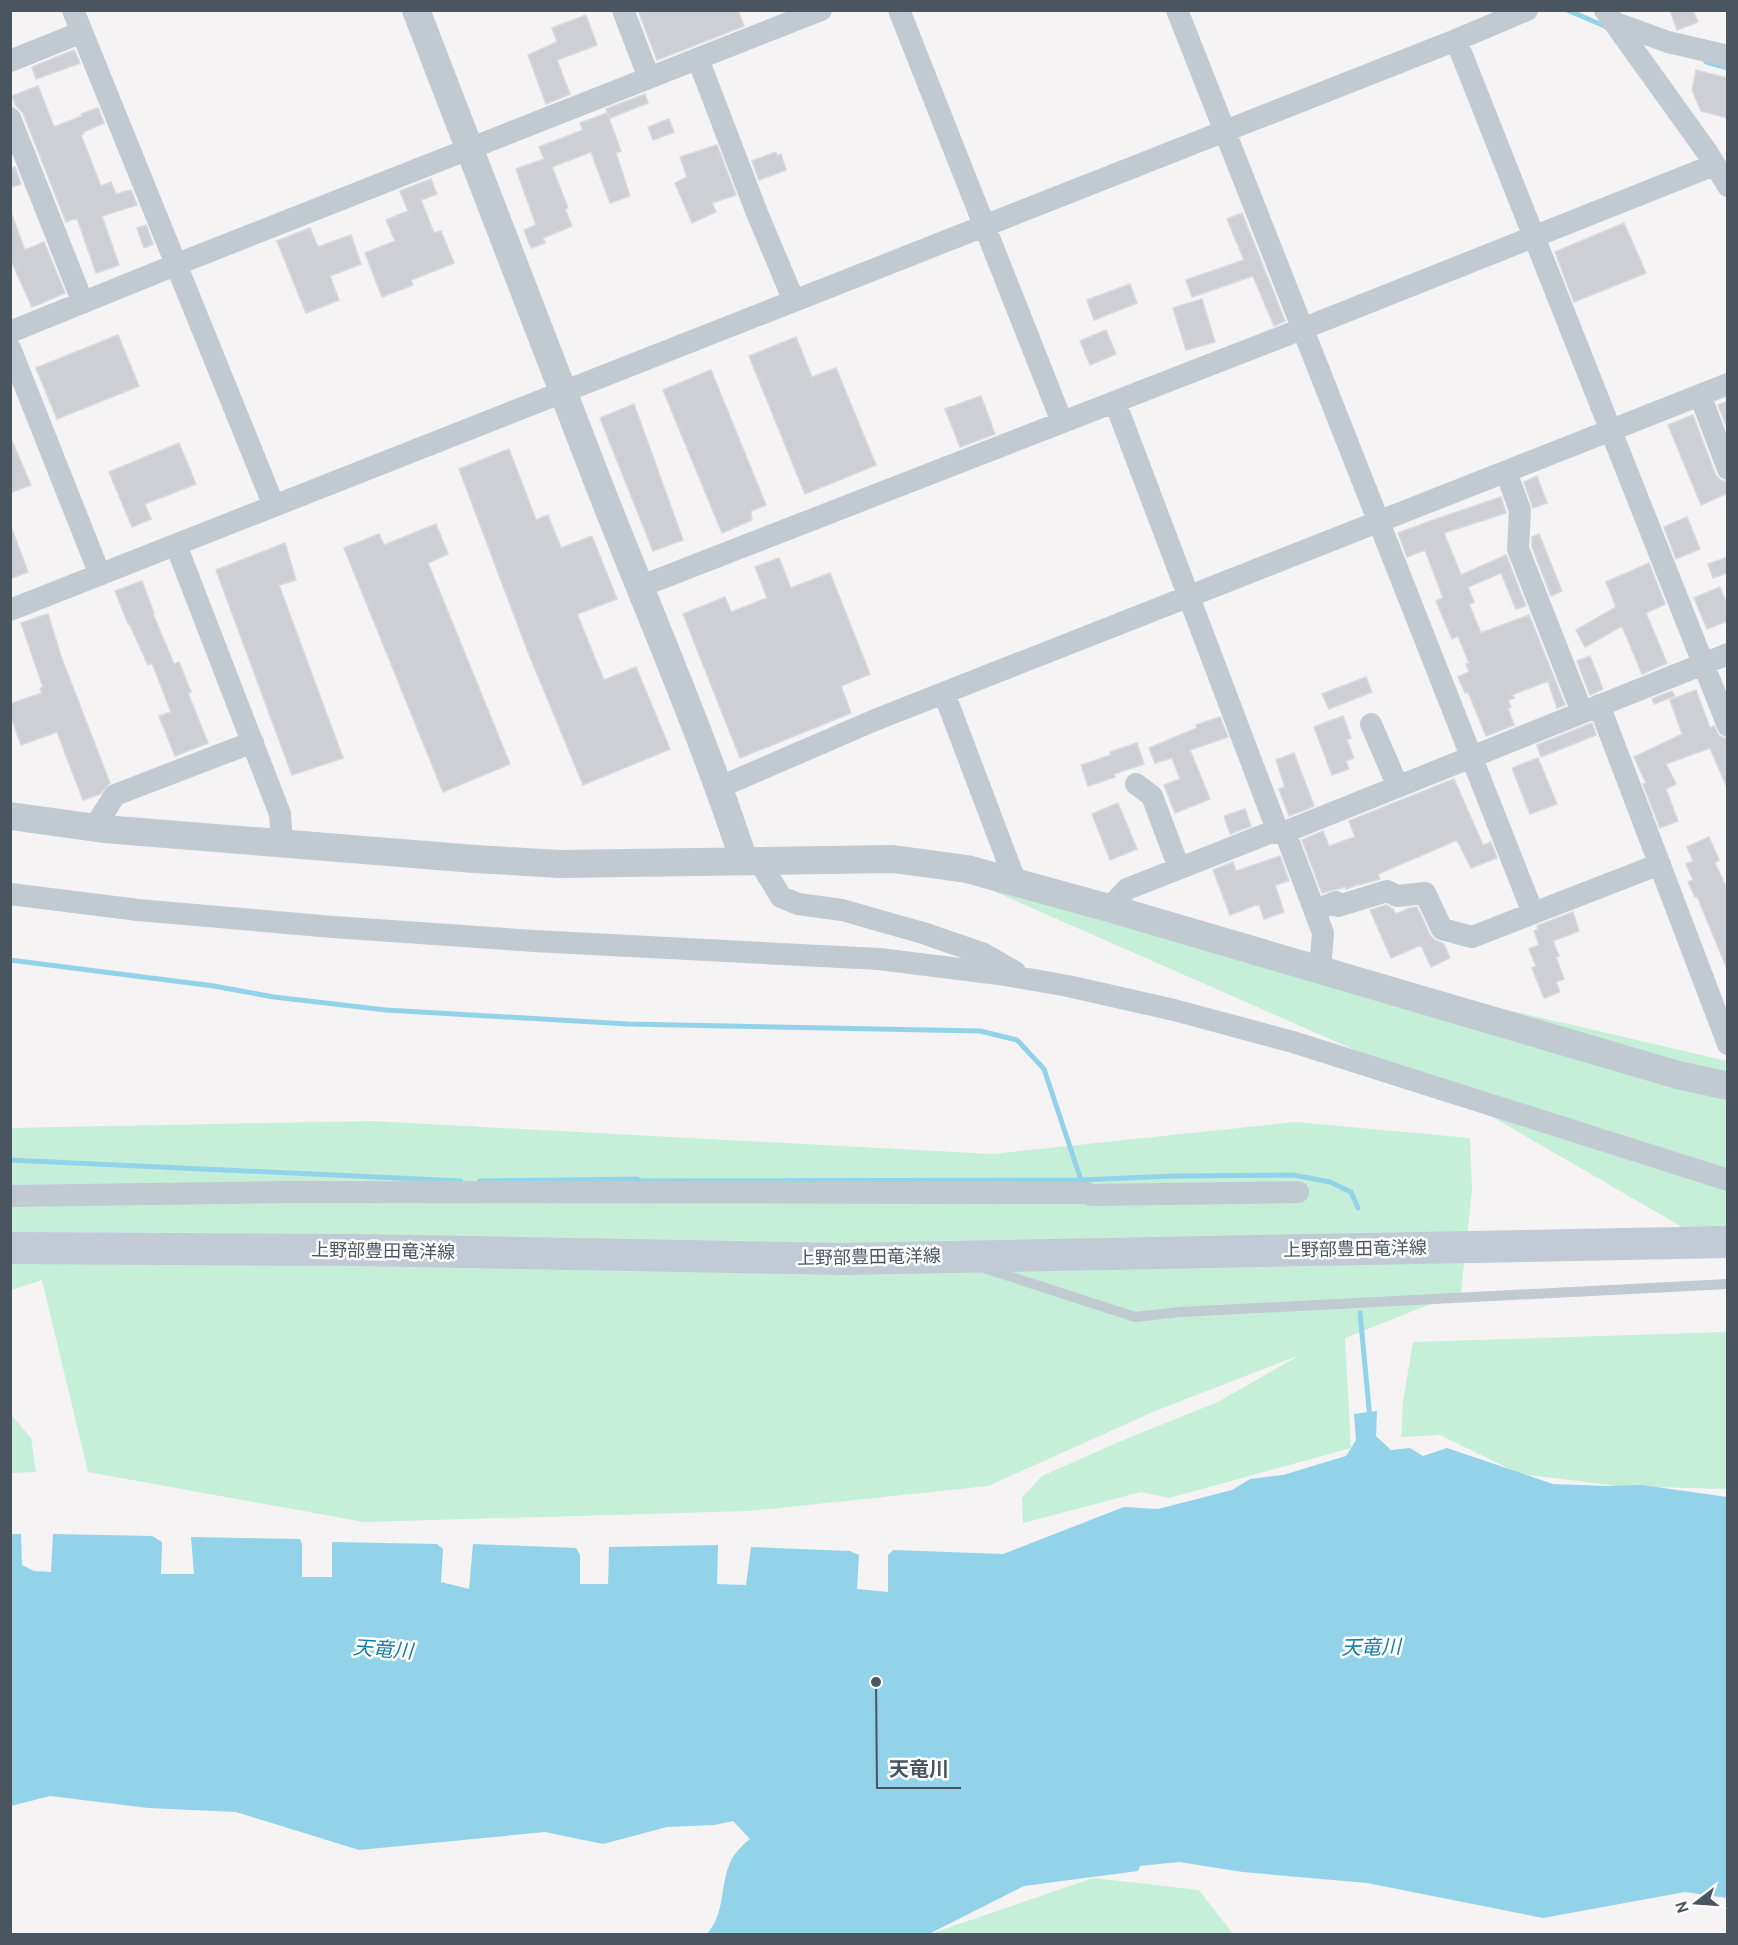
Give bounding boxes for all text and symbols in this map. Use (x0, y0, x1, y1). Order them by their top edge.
street label: 上野部豊田竜洋線 (1283, 1237, 1427, 1261)
street label: 上野部豊田竜洋線 (311, 1239, 455, 1263)
street label: 上野部豊田竜洋線 (797, 1245, 941, 1269)
water label: 天竜川 (1341, 1634, 1403, 1660)
water label: 天竜川 (352, 1635, 416, 1663)
callout: 天竜川 (877, 1750, 961, 1788)
text: 天竜川 (889, 1757, 949, 1781)
north arrow (1666, 1873, 1726, 1933)
text: N (1671, 1899, 1693, 1915)

